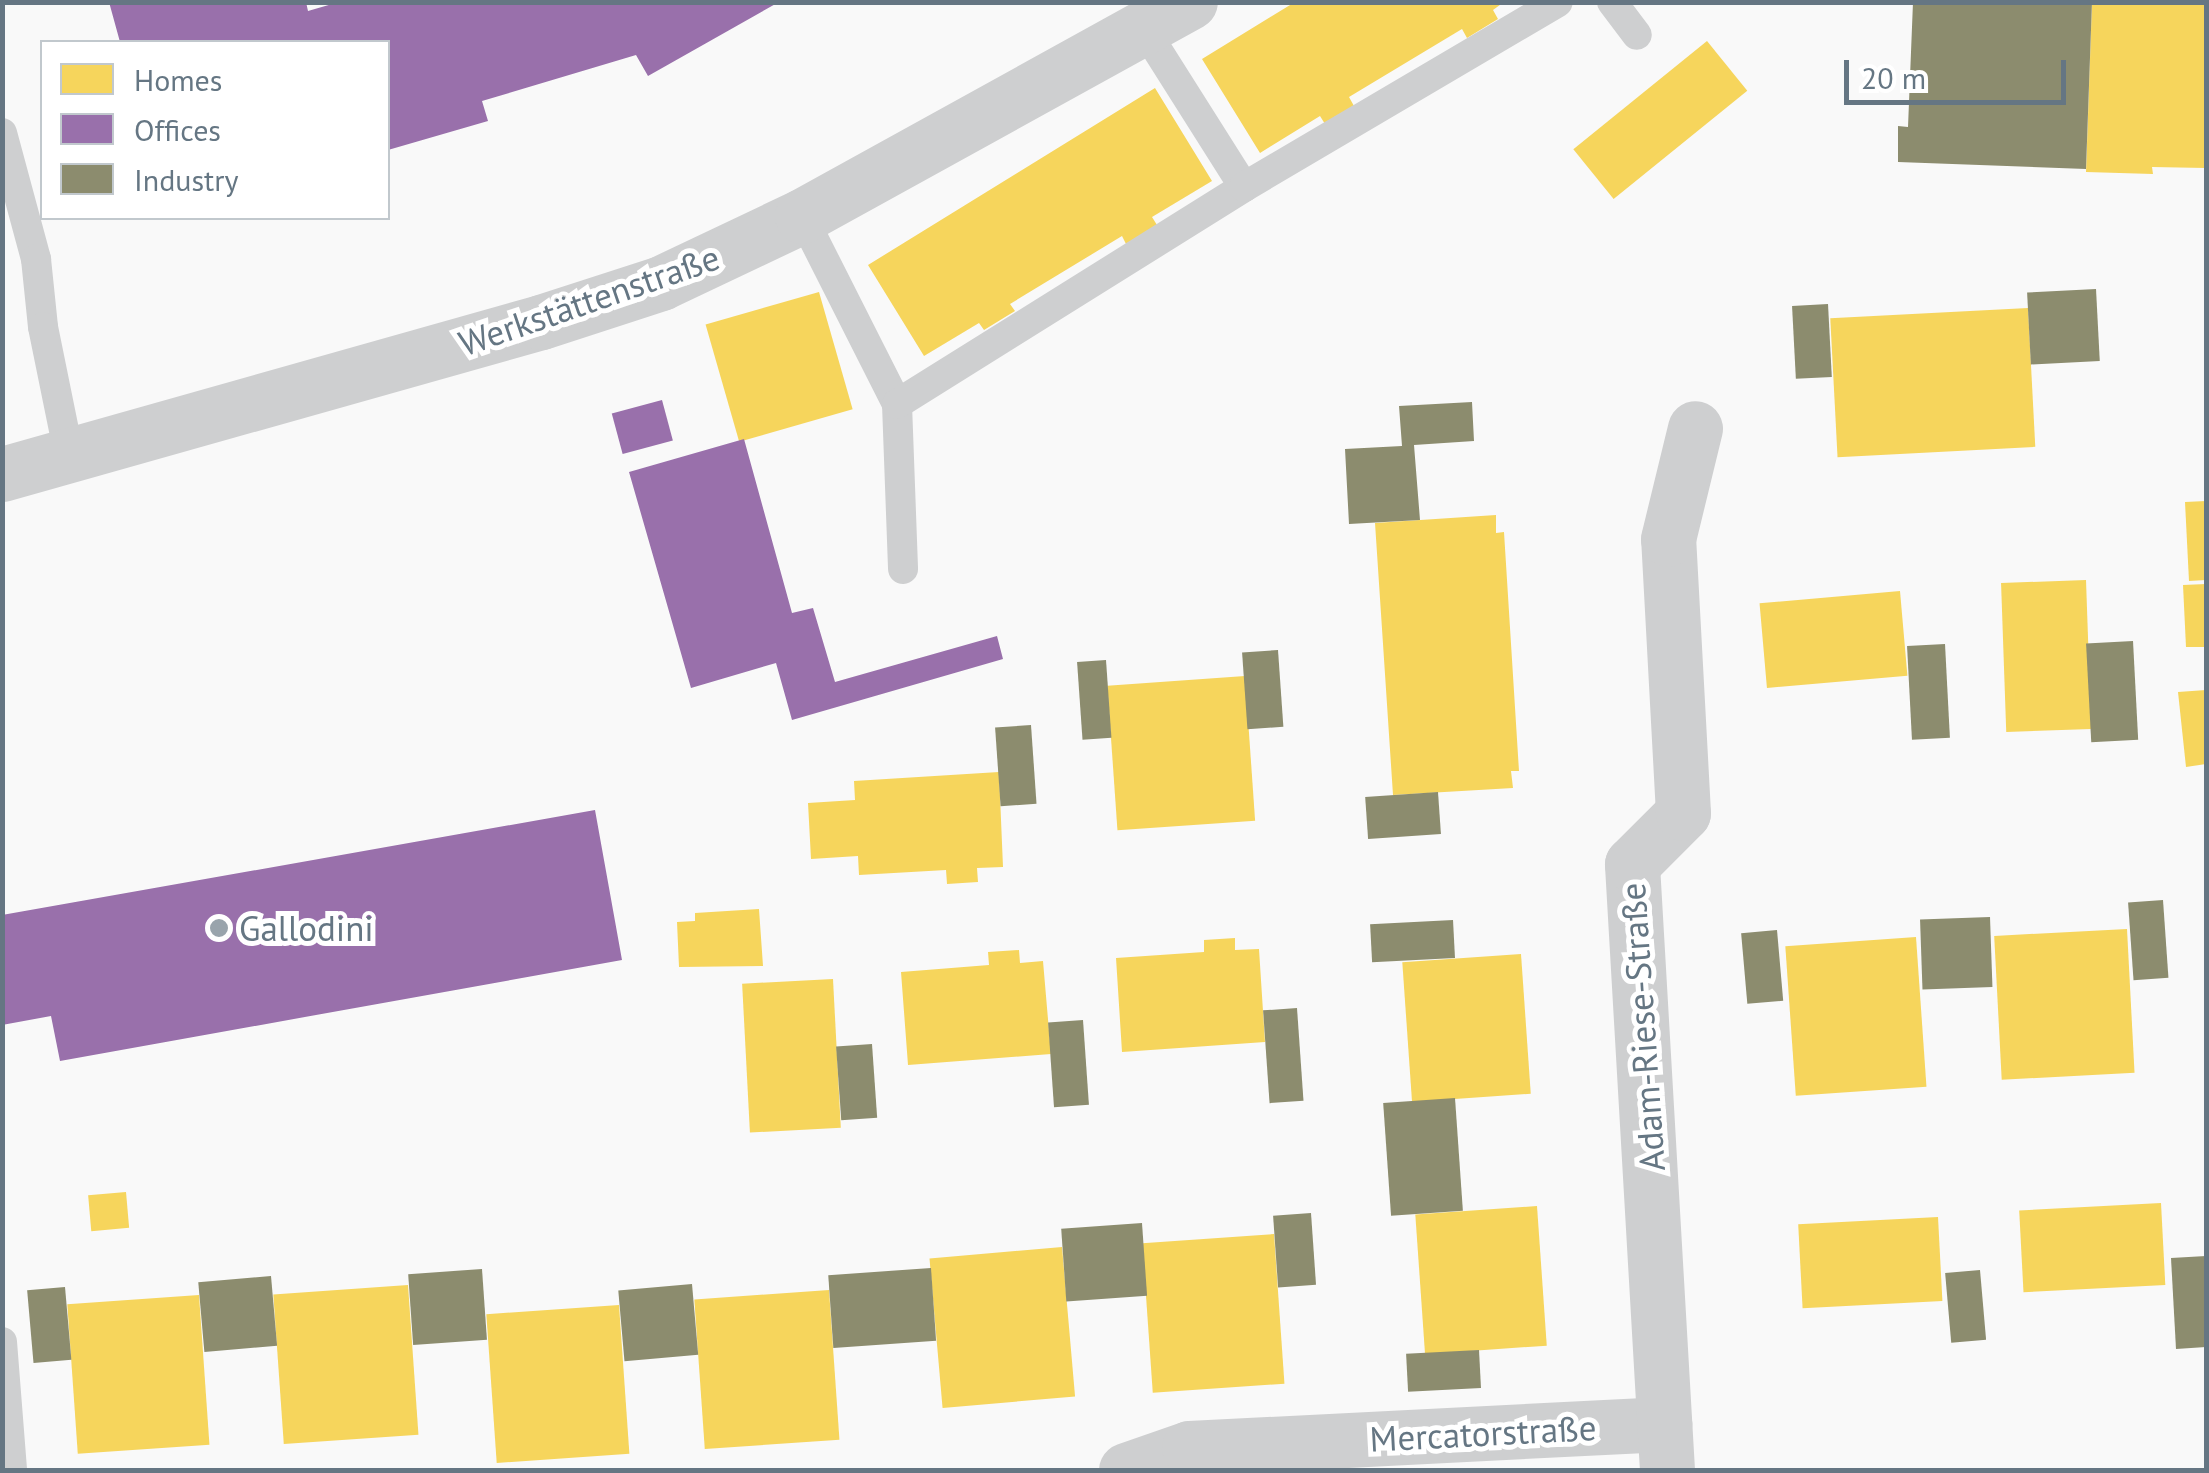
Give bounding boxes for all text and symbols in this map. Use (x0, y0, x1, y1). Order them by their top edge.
legend (40, 40, 390, 220)
scale bar (1849, 40, 2072, 102)
text: 20 m (1861, 58, 1926, 97)
text: Homes (134, 60, 222, 99)
text: Offices (134, 110, 221, 149)
text: Industry (134, 160, 238, 199)
street label: Werkstättenstraße (453, 236, 725, 364)
street label: Adam-Riese-Straße (1611, 881, 1673, 1173)
place label: Gallodini (239, 907, 374, 949)
marker: Gallodini (208, 917, 230, 939)
street label: Mercatorstraße (1369, 1406, 1597, 1460)

